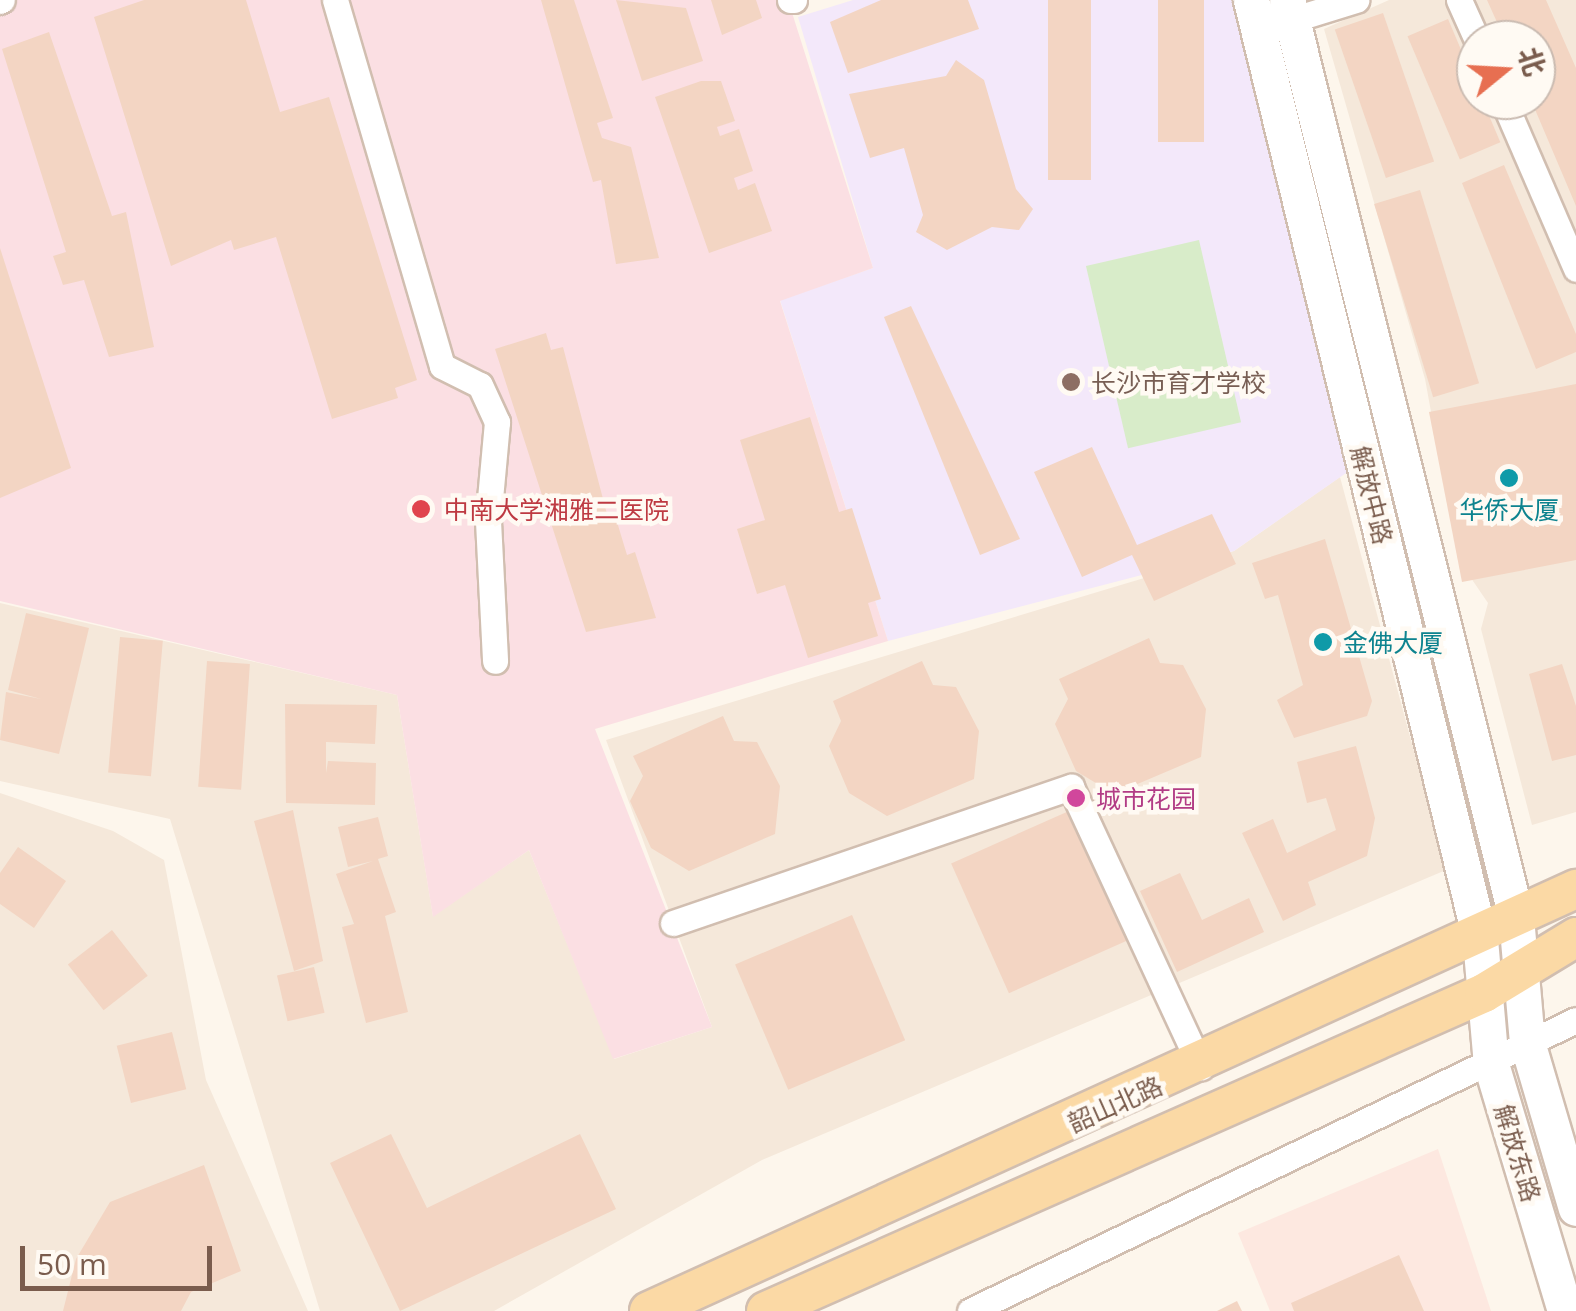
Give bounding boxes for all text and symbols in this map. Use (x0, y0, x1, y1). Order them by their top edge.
north arrow (1456, 20, 1556, 120)
text: 北 (1510, 42, 1555, 81)
place label: 长沙市育才学校 (1091, 367, 1266, 397)
marker: 长沙市育才学校 (1060, 371, 1082, 393)
street label: 解放中路 (1345, 443, 1399, 547)
marker: 华侨大厦 (1498, 467, 1520, 489)
place label: 中南大学湘雅二医院 (444, 494, 669, 524)
place label: 华侨大厦 (1459, 494, 1559, 524)
marker: 中南大学湘雅二医院 (408, 496, 434, 522)
place label: 金佛大厦 (1343, 627, 1443, 657)
marker: 金佛大厦 (1312, 631, 1334, 653)
place label: 城市花园 (1096, 783, 1196, 813)
marker: 城市花园 (1065, 787, 1087, 809)
street label: 韶山北路 (1063, 1070, 1167, 1138)
street label: 解放东路 (1489, 1101, 1547, 1205)
scale bar (25, 1226, 218, 1288)
text: 50 m (37, 1243, 107, 1284)

